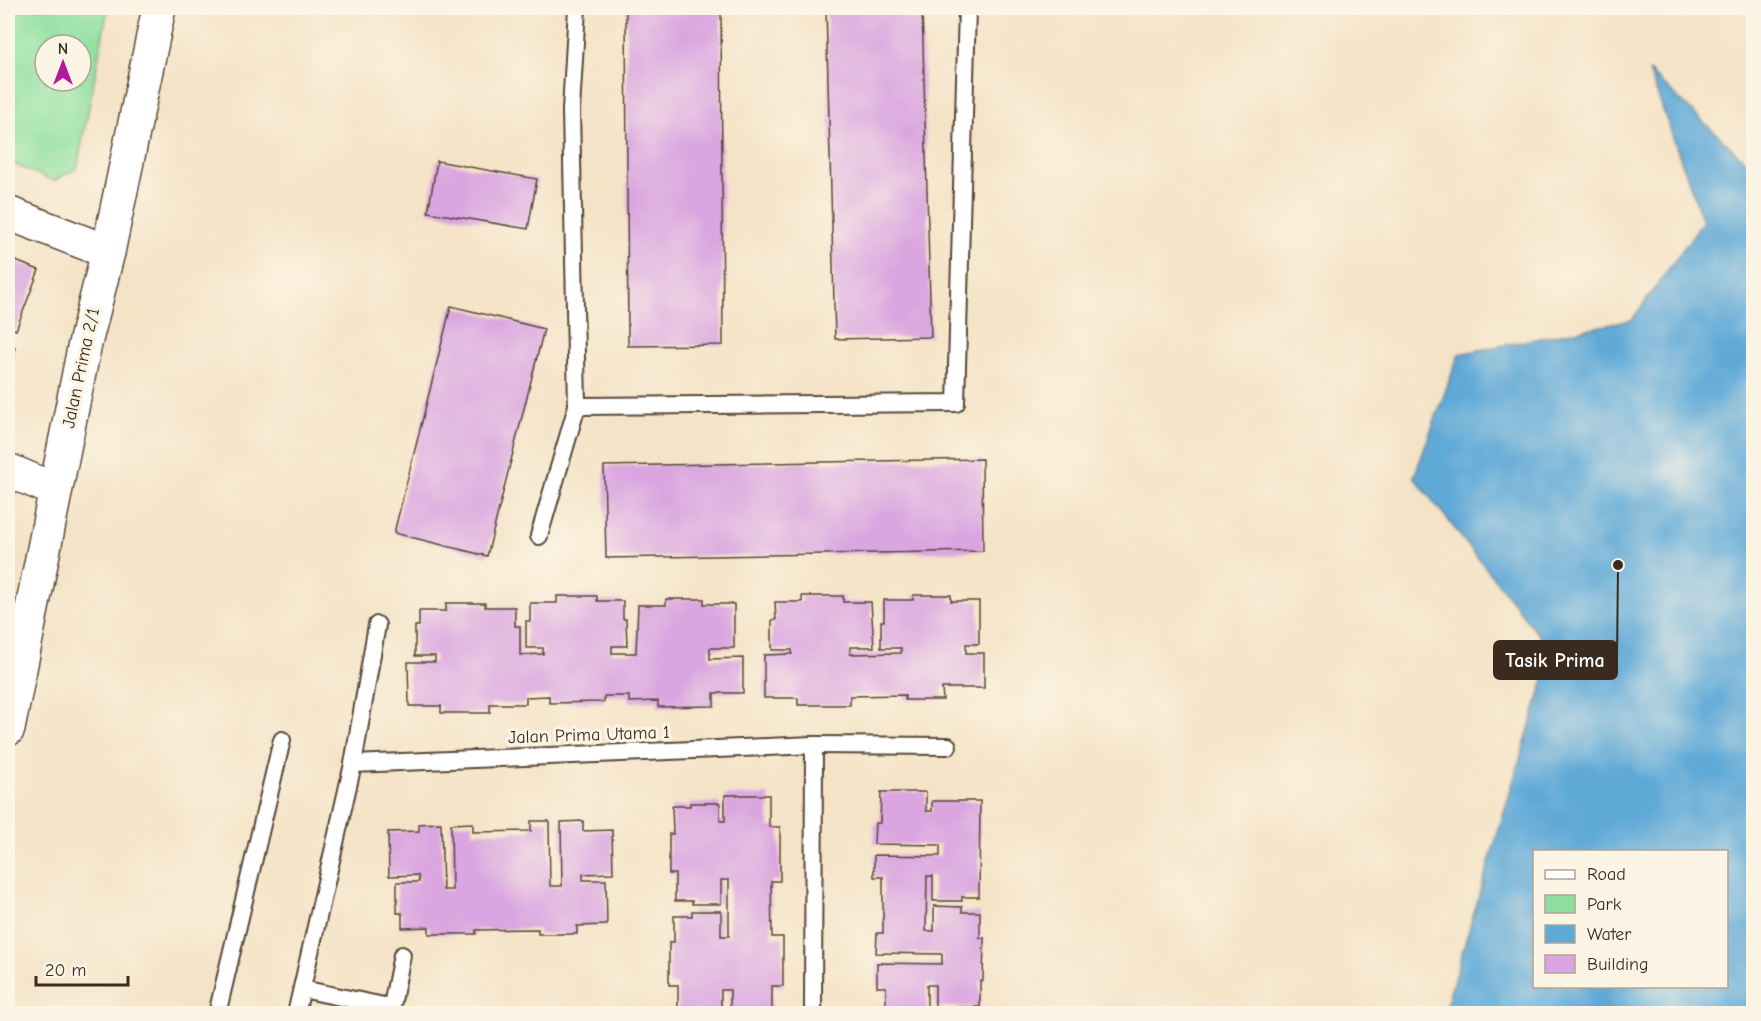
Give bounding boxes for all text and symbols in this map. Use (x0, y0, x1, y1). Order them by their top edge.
north arrow (33, 33, 93, 93)
text: N (58, 40, 68, 58)
street label: Jalan Prima 2/1 (58, 306, 104, 430)
callout: Tasik Prima (1494, 641, 1617, 679)
text: Tasik Prima (1505, 649, 1605, 672)
street label: Jalan Prima Utama 1 (508, 722, 670, 748)
legend (1533, 850, 1728, 988)
text: Road (1587, 864, 1626, 885)
text: Park (1587, 894, 1622, 915)
text: Water (1587, 924, 1632, 945)
scale bar (36, 949, 128, 987)
text: Building (1587, 954, 1649, 975)
text: 20 m (45, 960, 86, 981)

